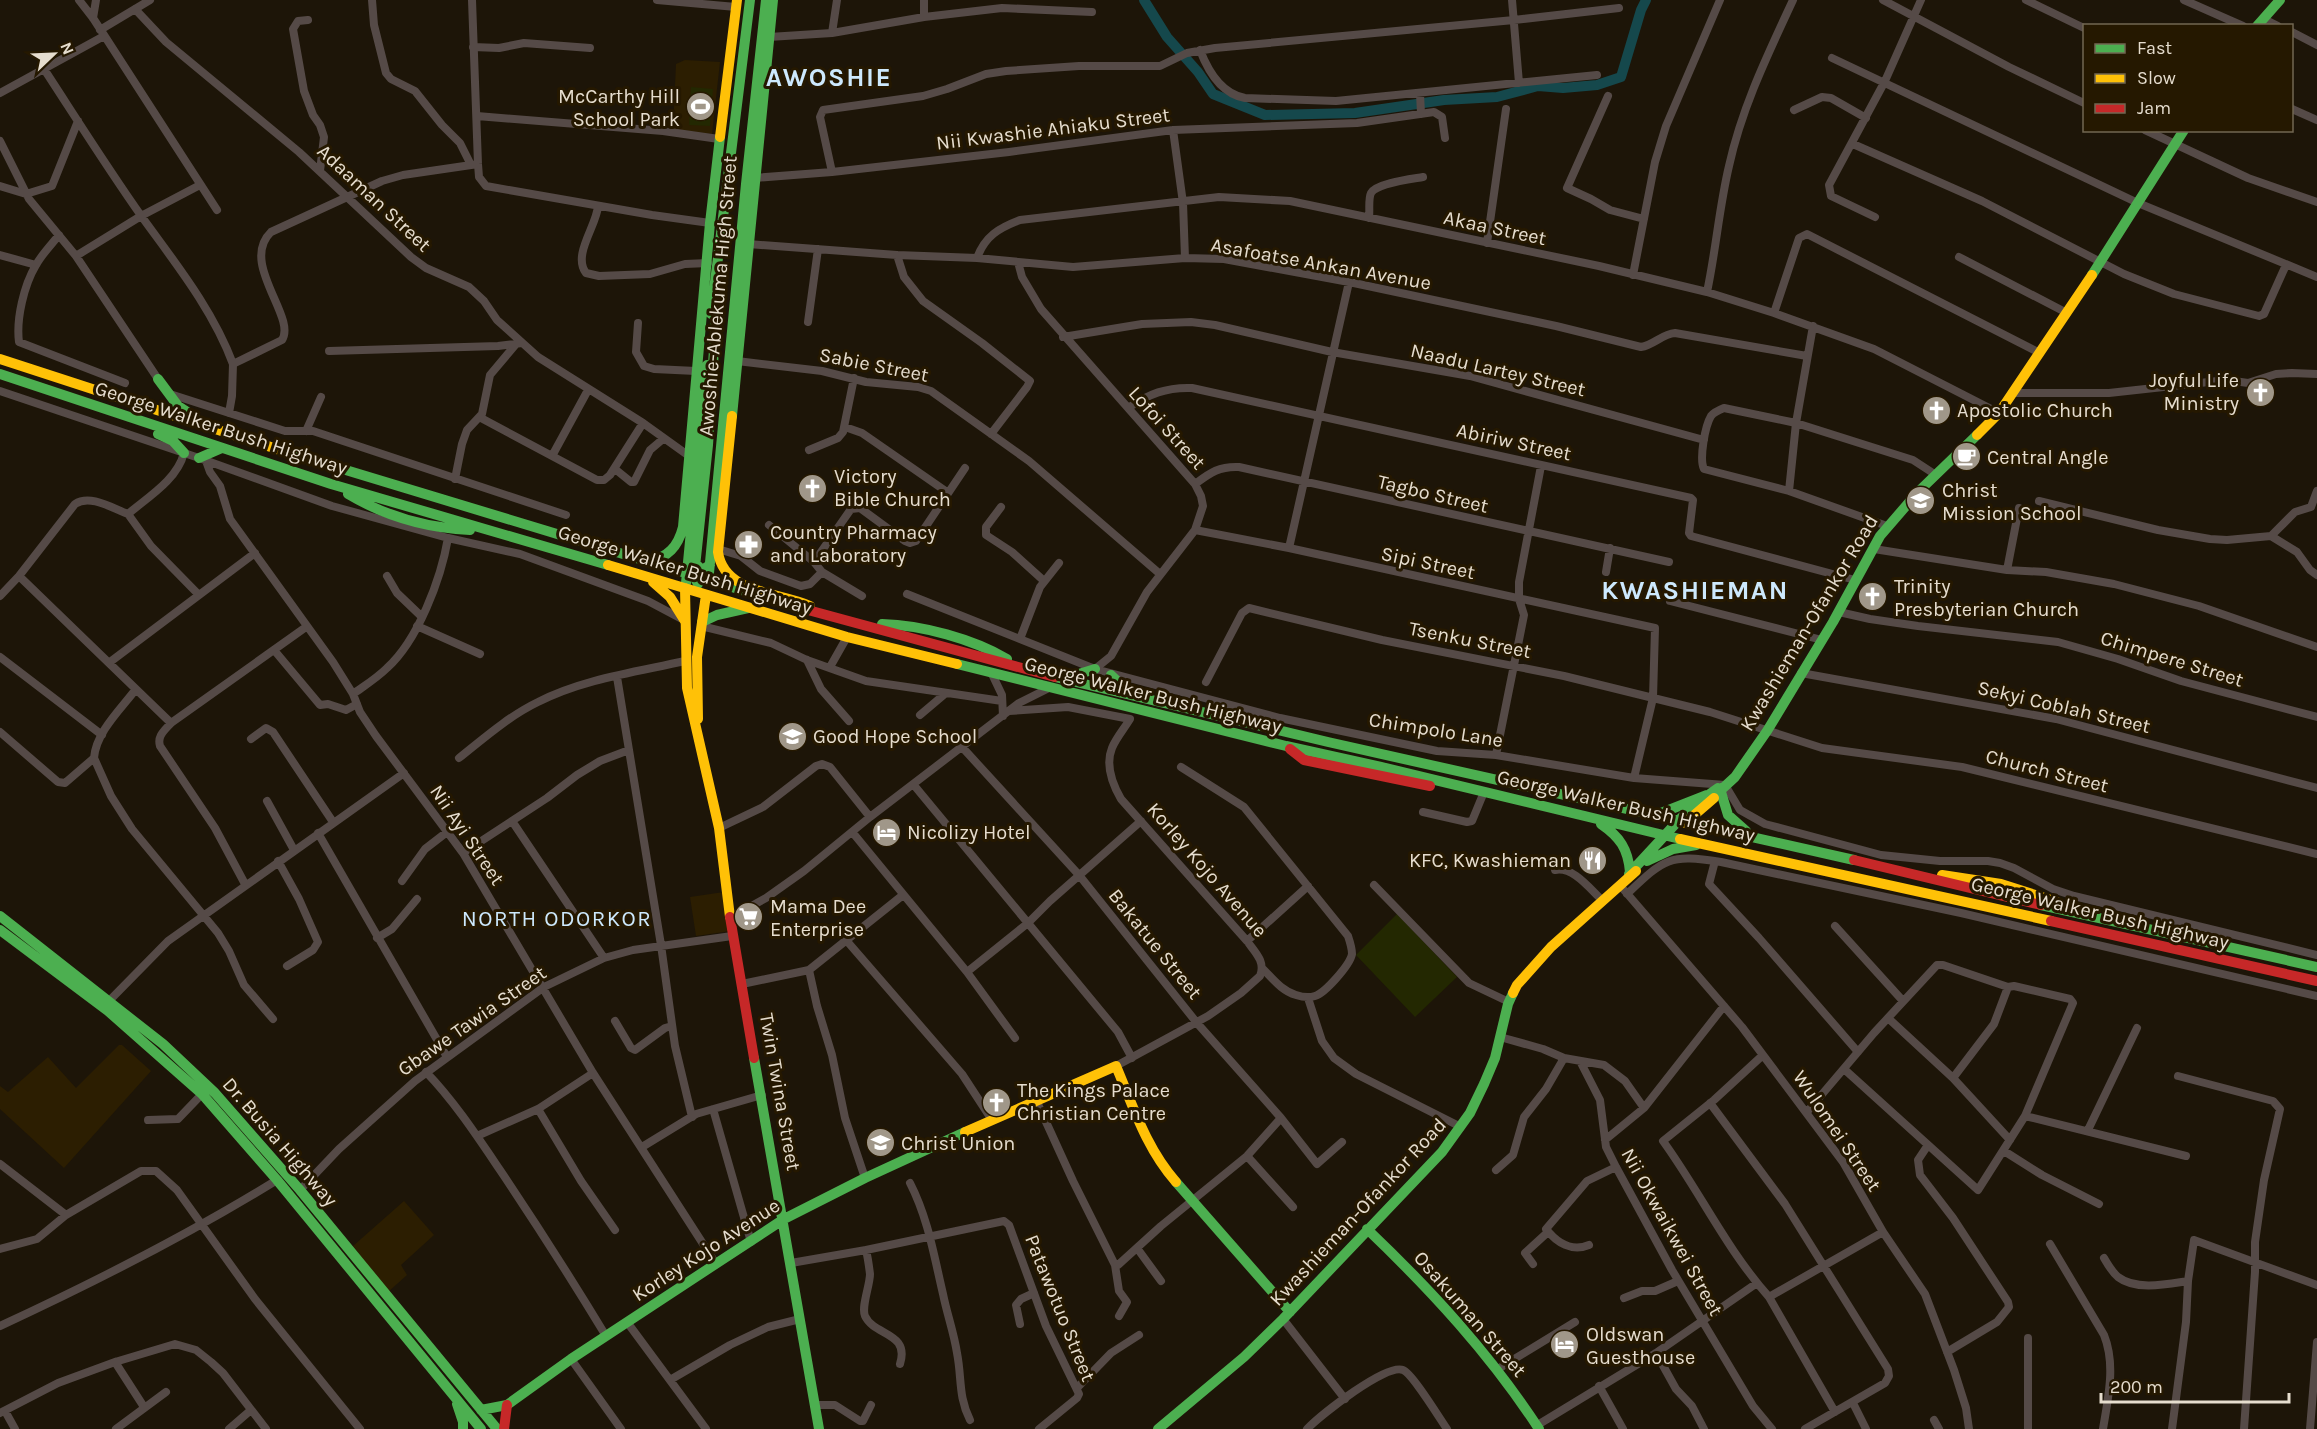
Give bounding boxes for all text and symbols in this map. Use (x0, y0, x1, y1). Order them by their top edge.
north arrow (24, 24, 84, 84)
legend (2083, 24, 2293, 132)
text: Fast (2137, 37, 2172, 59)
text: N (56, 39, 78, 57)
district label: AWOSHIE (766, 62, 892, 93)
text: Slow (2137, 67, 2176, 89)
place label: McCarthy Hill School Park (558, 85, 680, 131)
sports icon: McCarthy Hill School Park (685, 91, 717, 123)
text: Jam (2137, 97, 2171, 119)
street label: Nii Kwashie Ahiaku Street (935, 103, 1172, 155)
street label: Adaaman Street (312, 140, 436, 257)
street label: Awoshie-Ablekuma High Street (694, 154, 742, 437)
street label: Akaa Street (1442, 206, 1549, 250)
street label: Asafoatse Ankan Avenue (1209, 233, 1433, 295)
street label: Naadu Lartey Street (1408, 339, 1588, 401)
street label: Sabie Street (817, 343, 931, 387)
place label: Joyful Life Ministry (2149, 369, 2239, 415)
street label: George Walker Bush Highway (92, 376, 350, 480)
church icon: Joyful Life Ministry (2244, 376, 2276, 408)
street label: Lofoi Street (1124, 382, 1211, 475)
church icon: Apostolic Church (1920, 394, 1952, 426)
place label: Apostolic Church (1957, 399, 2113, 422)
street label: Abiriw Street (1455, 419, 1574, 465)
cafe icon: Central Angle (1950, 441, 1982, 473)
place label: Central Angle (1987, 446, 2108, 469)
place label: Victory Bible Church (834, 465, 951, 511)
street label: Tagbo Street (1375, 470, 1491, 518)
church icon: Victory Bible Church (797, 472, 829, 504)
place label: Christ Mission School (1942, 479, 2082, 525)
school or university icon: Christ Mission School (1905, 485, 1937, 517)
street label: Kwashieman-Ofankor Road (1735, 511, 1883, 735)
street label: George Walker Bush Highway (555, 520, 815, 620)
place label: Country Pharmacy and Laboratory (770, 521, 937, 567)
pharmacy icon: Country Pharmacy and Laboratory (733, 528, 765, 560)
street label: Sipi Street (1379, 542, 1477, 584)
district label: KWASHIEMAN (1601, 575, 1789, 606)
place label: Trinity Presbyterian Church (1894, 575, 2079, 621)
church icon: Trinity Presbyterian Church (1857, 581, 1889, 613)
street label: Tsenku Street (1407, 617, 1534, 663)
street label: Chimpere Street (2098, 626, 2247, 692)
street label: George Walker Bush Highway (1022, 652, 1284, 738)
street label: Sekyi Coblah Street (1975, 676, 2153, 738)
street label: Chimpolo Lane (1367, 708, 1505, 752)
school or university icon: Good Hope School (776, 720, 808, 752)
place label: Good Hope School (813, 725, 977, 748)
street label: Church Street (1983, 745, 2111, 797)
street label: George Walker Bush Highway (1495, 765, 1757, 847)
street label: Nii Ayi Street (425, 780, 509, 890)
street label: Korley Kojo Avenue (1142, 798, 1272, 942)
hotel icon: Nicolizy Hotel (870, 816, 902, 848)
place label: Nicolizy Hotel (907, 821, 1031, 844)
restaurant icon: KFC, Kwashieman (1576, 844, 1608, 876)
place label: KFC, Kwashieman (1409, 849, 1571, 872)
street label: George Walker Bush Highway (1969, 872, 2231, 954)
street label: Bakatue Street (1103, 884, 1207, 1004)
place label: Mama Dee Enterprise (770, 895, 866, 941)
supermarket icon: Mama Dee Enterprise (733, 901, 765, 933)
district label: NORTH ODORKOR (462, 906, 652, 932)
street label: Gbawe Tawia Street (393, 961, 551, 1081)
street label: Twin Twina Street (755, 1011, 805, 1173)
street label: Wulomei Street (1788, 1066, 1886, 1196)
street label: Dr. Busia Highway (218, 1073, 342, 1211)
place label: The Kings Palace Christian Centre (1017, 1079, 1170, 1125)
church icon: The Kings Palace Christian Centre (980, 1086, 1012, 1118)
street label: Kwashieman-Ofankor Road (1265, 1113, 1451, 1311)
school or university icon: Christ Union (864, 1127, 896, 1159)
place label: Christ Union (901, 1132, 1015, 1155)
street label: Nii Okwaikwei Street (1616, 1144, 1728, 1320)
street label: Korley Kojo Avenue (628, 1194, 784, 1306)
street label: Patawotuo Street (1020, 1231, 1100, 1385)
street label: Osakuman Street (1409, 1246, 1531, 1382)
place label: Oldswan Guesthouse (1586, 1323, 1695, 1369)
hotel icon: Oldswan Guesthouse (1549, 1329, 1581, 1361)
scale bar (2101, 1366, 2288, 1404)
text: 200 m (2110, 1376, 2163, 1398)

